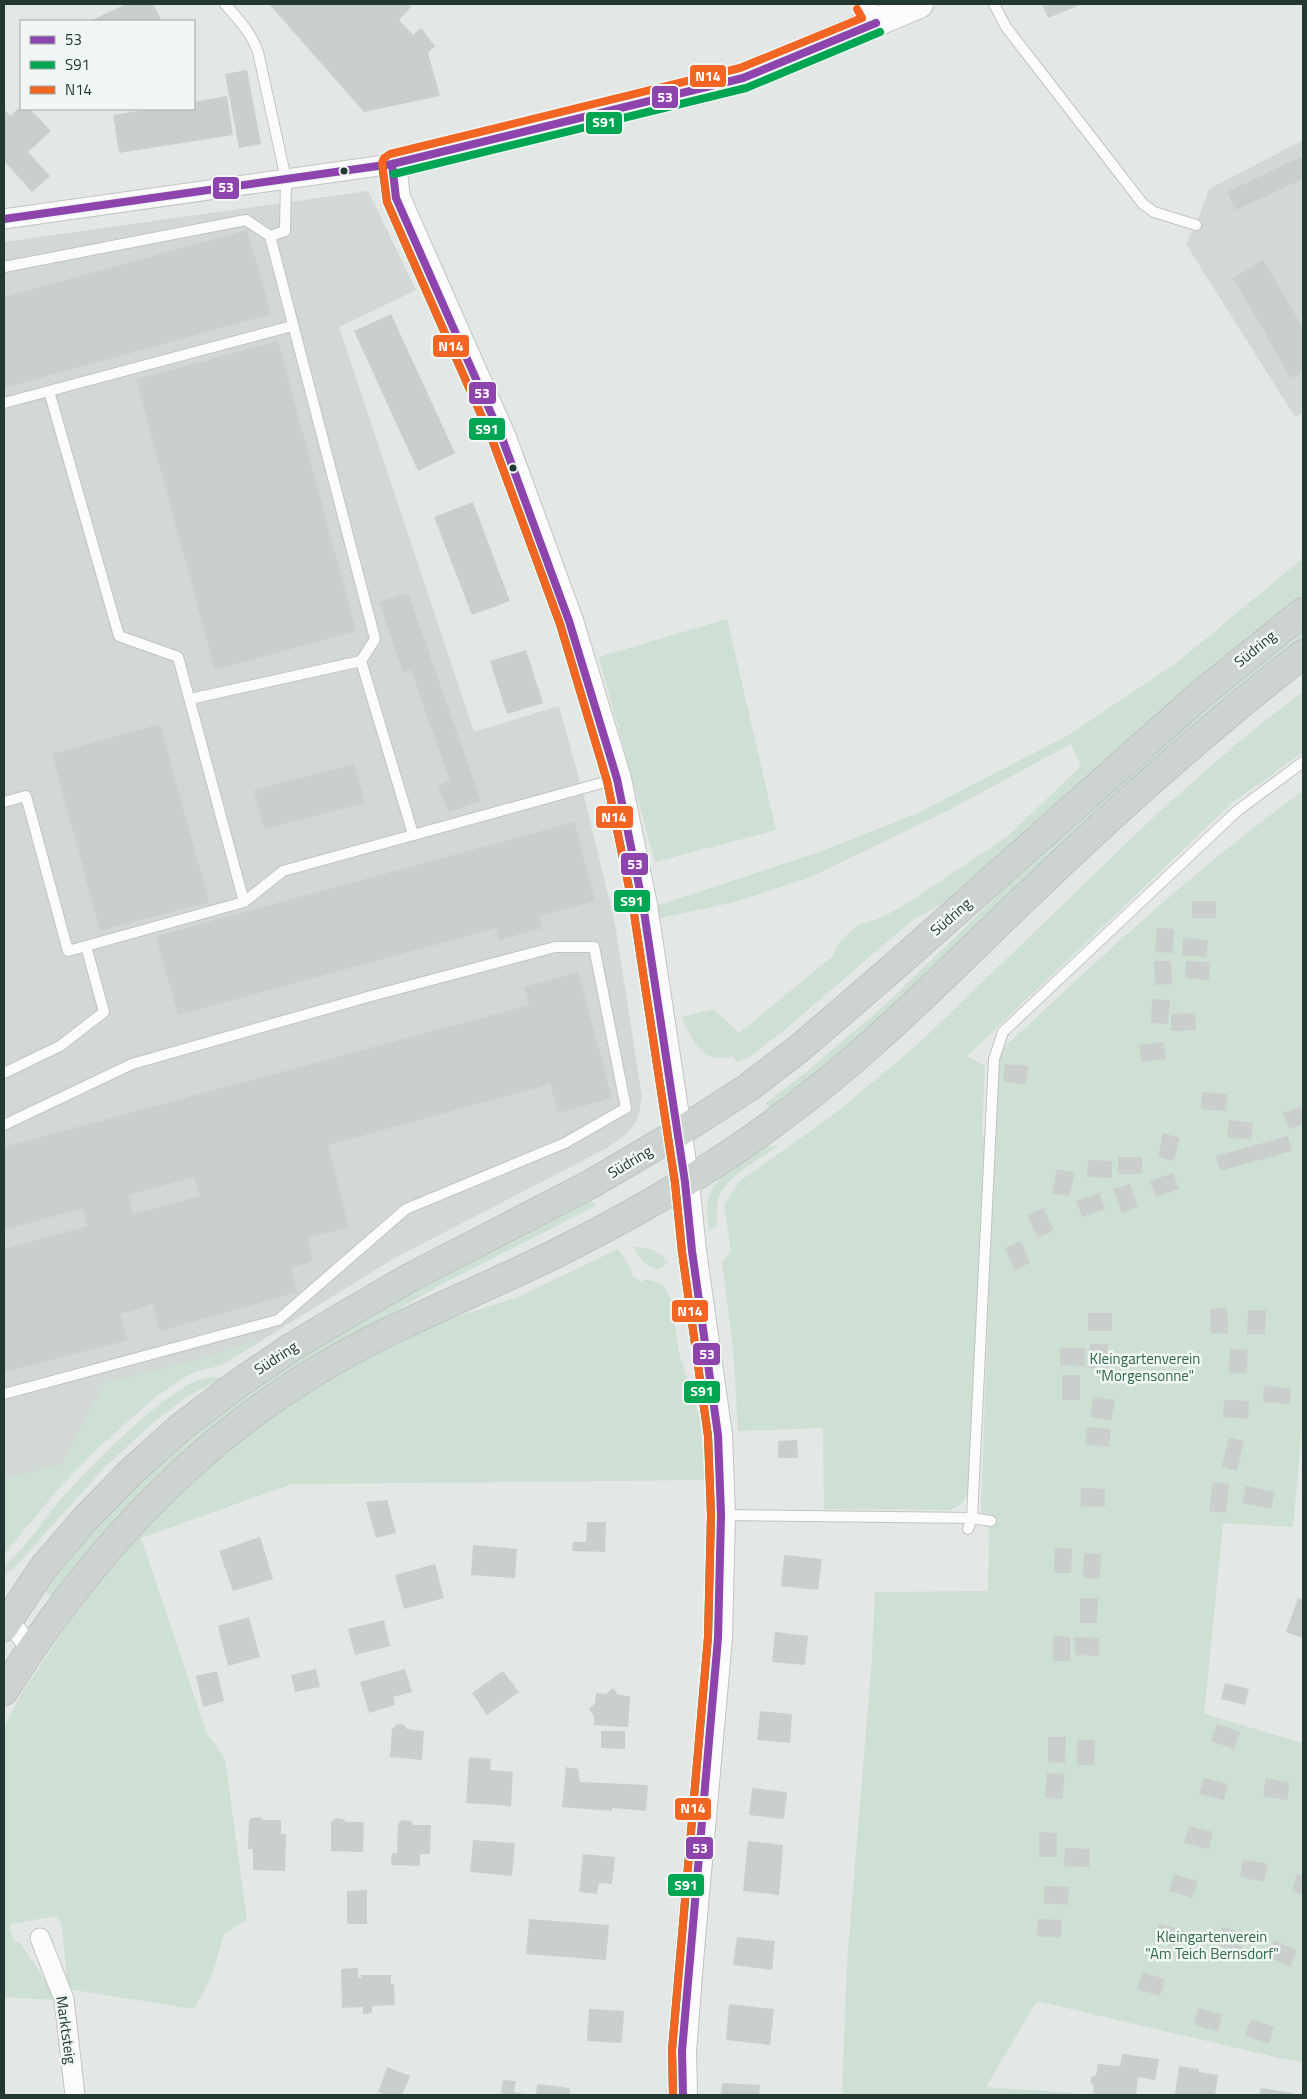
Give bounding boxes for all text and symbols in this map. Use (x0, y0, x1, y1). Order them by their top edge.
legend (20, 20, 195, 110)
text: 53 (65, 28, 82, 51)
text: S91 (65, 53, 90, 76)
line badge: N14 (689, 64, 727, 88)
text: N14 (695, 65, 721, 86)
text: N14 (65, 78, 92, 101)
line badge: 53 (651, 85, 679, 109)
text: 53 (657, 86, 673, 107)
line badge: S91 (585, 111, 623, 135)
text: S91 (592, 111, 616, 132)
unlabelled marker (339, 166, 349, 176)
line badge: 53 (212, 176, 240, 200)
text: 53 (218, 176, 234, 197)
line badge: N14 (432, 334, 470, 358)
text: N14 (438, 335, 464, 356)
line badge: 53 (468, 381, 497, 405)
text: 53 (474, 382, 490, 403)
line badge: S91 (468, 417, 506, 441)
text: S91 (475, 418, 499, 439)
unlabelled marker (508, 463, 518, 473)
street label: Südring (1229, 624, 1281, 673)
line badge: N14 (595, 805, 634, 829)
text: N14 (601, 806, 627, 827)
line badge: 53 (620, 852, 649, 876)
text: 53 (627, 853, 643, 874)
line badge: S91 (613, 889, 651, 913)
text: S91 (620, 890, 644, 911)
street label: Südring (925, 892, 977, 941)
street label: Südring (603, 1139, 657, 1184)
line badge: N14 (671, 1299, 709, 1323)
text: N14 (677, 1300, 703, 1321)
street label: Südring (249, 1335, 302, 1380)
line badge: 53 (692, 1342, 721, 1366)
text: 53 (699, 1343, 715, 1364)
park label: Kleingartenverein "Morgensonne" (1090, 1347, 1200, 1387)
line badge: S91 (683, 1380, 721, 1404)
text: S91 (690, 1380, 714, 1401)
line badge: N14 (674, 1797, 712, 1821)
text: N14 (680, 1797, 706, 1818)
line badge: 53 (685, 1836, 714, 1860)
text: 53 (692, 1837, 708, 1858)
line badge: S91 (667, 1873, 705, 1897)
text: S91 (674, 1874, 698, 1895)
park label: Kleingartenverein "Am Teich Bernsdorf" (1145, 1925, 1279, 1965)
street label: Marktsteig (50, 1994, 83, 2066)

